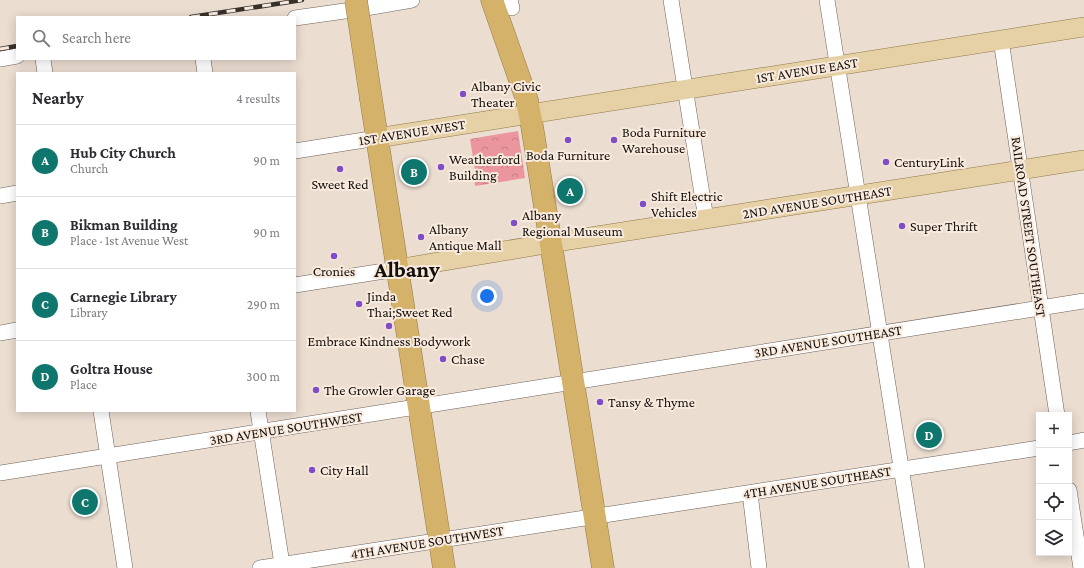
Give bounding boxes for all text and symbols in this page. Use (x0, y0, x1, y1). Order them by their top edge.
search box (16, 16, 296, 60)
icon: search (30, 27, 52, 49)
text: Search here (62, 30, 131, 46)
street label: 1ST AVENUE EAST (755, 54, 859, 86)
place label: Albany Civic Theater (471, 78, 541, 110)
text: Nearby (32, 89, 84, 108)
marker: Albany Civic Theater (458, 89, 468, 99)
text: 4 results (236, 91, 280, 106)
street label: 1ST AVENUE WEST (358, 116, 467, 148)
place label: Boda Furniture Warehouse (622, 124, 706, 156)
marker: Boda Furniture (563, 135, 573, 145)
marker: Boda Furniture Warehouse (609, 135, 619, 145)
street label: RAILROAD STREET SOUTHEAST (1008, 136, 1050, 319)
text: Hub City Church (70, 145, 176, 161)
place label: Boda Furniture (526, 147, 610, 163)
place label: Weatherford Building (449, 151, 521, 183)
text: A (41, 153, 49, 168)
text: 90 m (253, 153, 280, 168)
place label: CenturyLink (894, 154, 965, 170)
pin: B (401, 157, 427, 187)
marker: CenturyLink (881, 157, 891, 167)
text: Church (70, 161, 108, 176)
marker: Weatherford Building (436, 162, 446, 172)
marker: Sweet Red (335, 164, 345, 174)
place label: Sweet Red (311, 176, 369, 192)
pin: A (557, 176, 583, 206)
street label: 2ND AVENUE SOUTHEAST (741, 182, 893, 222)
place label: Shift Electric Vehicles (651, 188, 723, 220)
marker: Shift Electric Vehicles (638, 199, 648, 209)
place label: Albany Regional Museum (522, 207, 623, 239)
text: Bikman Building (70, 217, 178, 233)
marker: Albany Regional Museum (509, 218, 519, 228)
place label: Super Thrift (910, 218, 978, 234)
place label: Albany Antique Mall (429, 221, 502, 253)
marker: Super Thrift (897, 221, 907, 231)
text: B (41, 225, 49, 240)
text: 90 m (253, 225, 280, 240)
marker: Albany Antique Mall (416, 232, 426, 242)
text: Place · 1st Avenue West (70, 233, 188, 248)
marker: Cronies (329, 251, 339, 261)
district label: Albany (373, 257, 440, 282)
place label: Cronies (313, 263, 355, 279)
your location (477, 286, 497, 306)
place label: Jinda Thai;Sweet Red (365, 288, 453, 320)
text: Carnegie Library (70, 289, 177, 305)
text: C (41, 297, 49, 312)
text: 290 m (247, 297, 280, 312)
marker: Jinda Thai;Sweet Red (354, 299, 364, 309)
text: Library (70, 305, 108, 320)
marker: Embrace Kindness Bodywork (384, 321, 394, 331)
street label: 3RD AVENUE SOUTHEAST (753, 321, 903, 361)
place label: Embrace Kindness Bodywork (308, 333, 471, 349)
place label: Chase (451, 351, 485, 367)
marker: Chase (438, 354, 448, 364)
text: Goltra House (70, 361, 153, 377)
text: D (41, 369, 49, 384)
text: 300 m (246, 369, 280, 384)
text: Place (70, 377, 97, 392)
place label: The Growler Garage (324, 382, 435, 398)
marker: The Growler Garage (311, 385, 321, 395)
place label: Tansy & Thyme (608, 394, 695, 410)
marker: Tansy & Thyme (595, 397, 605, 407)
street label: 3RD AVENUE SOUTHWEST (208, 408, 364, 448)
map controls (1036, 412, 1072, 556)
button: + (1036, 412, 1072, 448)
pin: D (916, 420, 942, 450)
button: − (1036, 448, 1072, 484)
place label: City Hall (320, 462, 369, 478)
street label: 4TH AVENUE SOUTHEAST (742, 462, 893, 502)
marker: City Hall (307, 465, 317, 475)
button: locate (1036, 484, 1072, 520)
pin: C (72, 487, 98, 517)
button: layers (1036, 520, 1072, 556)
street label: 4TH AVENUE SOUTHWEST (349, 522, 505, 562)

